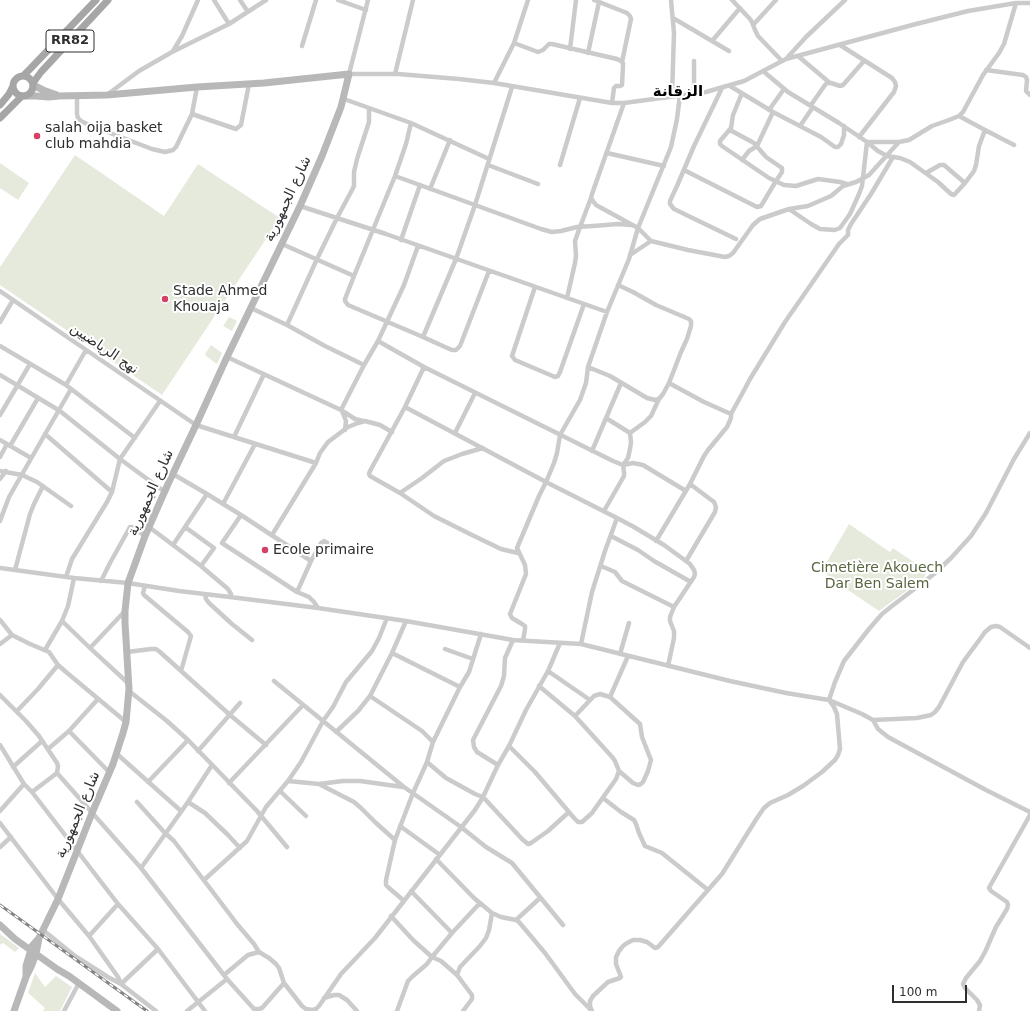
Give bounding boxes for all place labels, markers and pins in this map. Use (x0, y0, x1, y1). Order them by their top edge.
place label: salah oija basket club mahdia (45, 120, 163, 152)
marker: salah oija basket club mahdia (32, 131, 42, 141)
place label: Stade Ahmed Khouaja (173, 283, 267, 316)
marker: Stade Ahmed Khouaja (160, 294, 170, 304)
place label: Ecole primaire (273, 542, 374, 558)
marker: Ecole primaire (260, 545, 270, 555)

